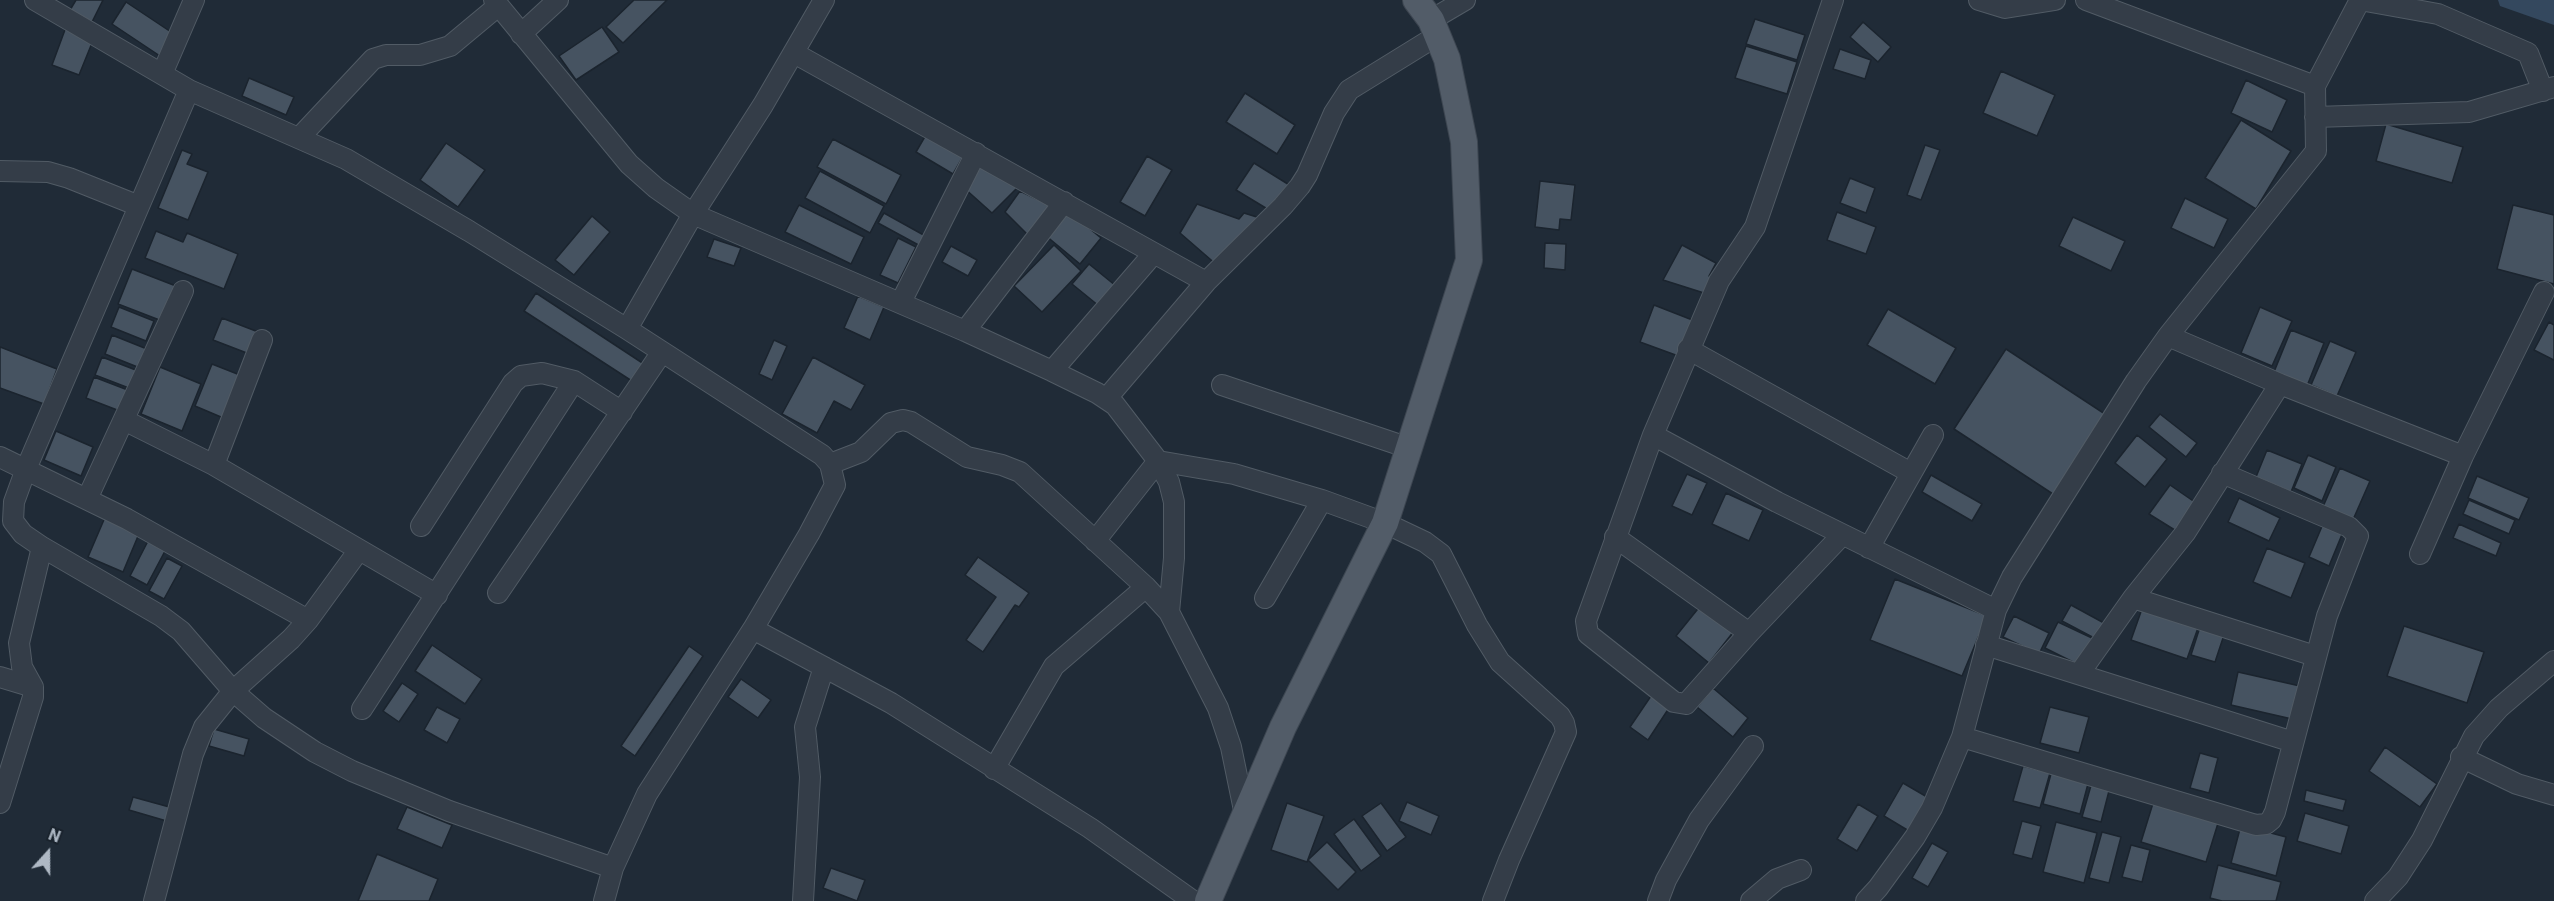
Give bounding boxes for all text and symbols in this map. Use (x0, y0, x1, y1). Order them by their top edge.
north arrow (18, 823, 78, 883)
text: N (46, 825, 63, 847)

